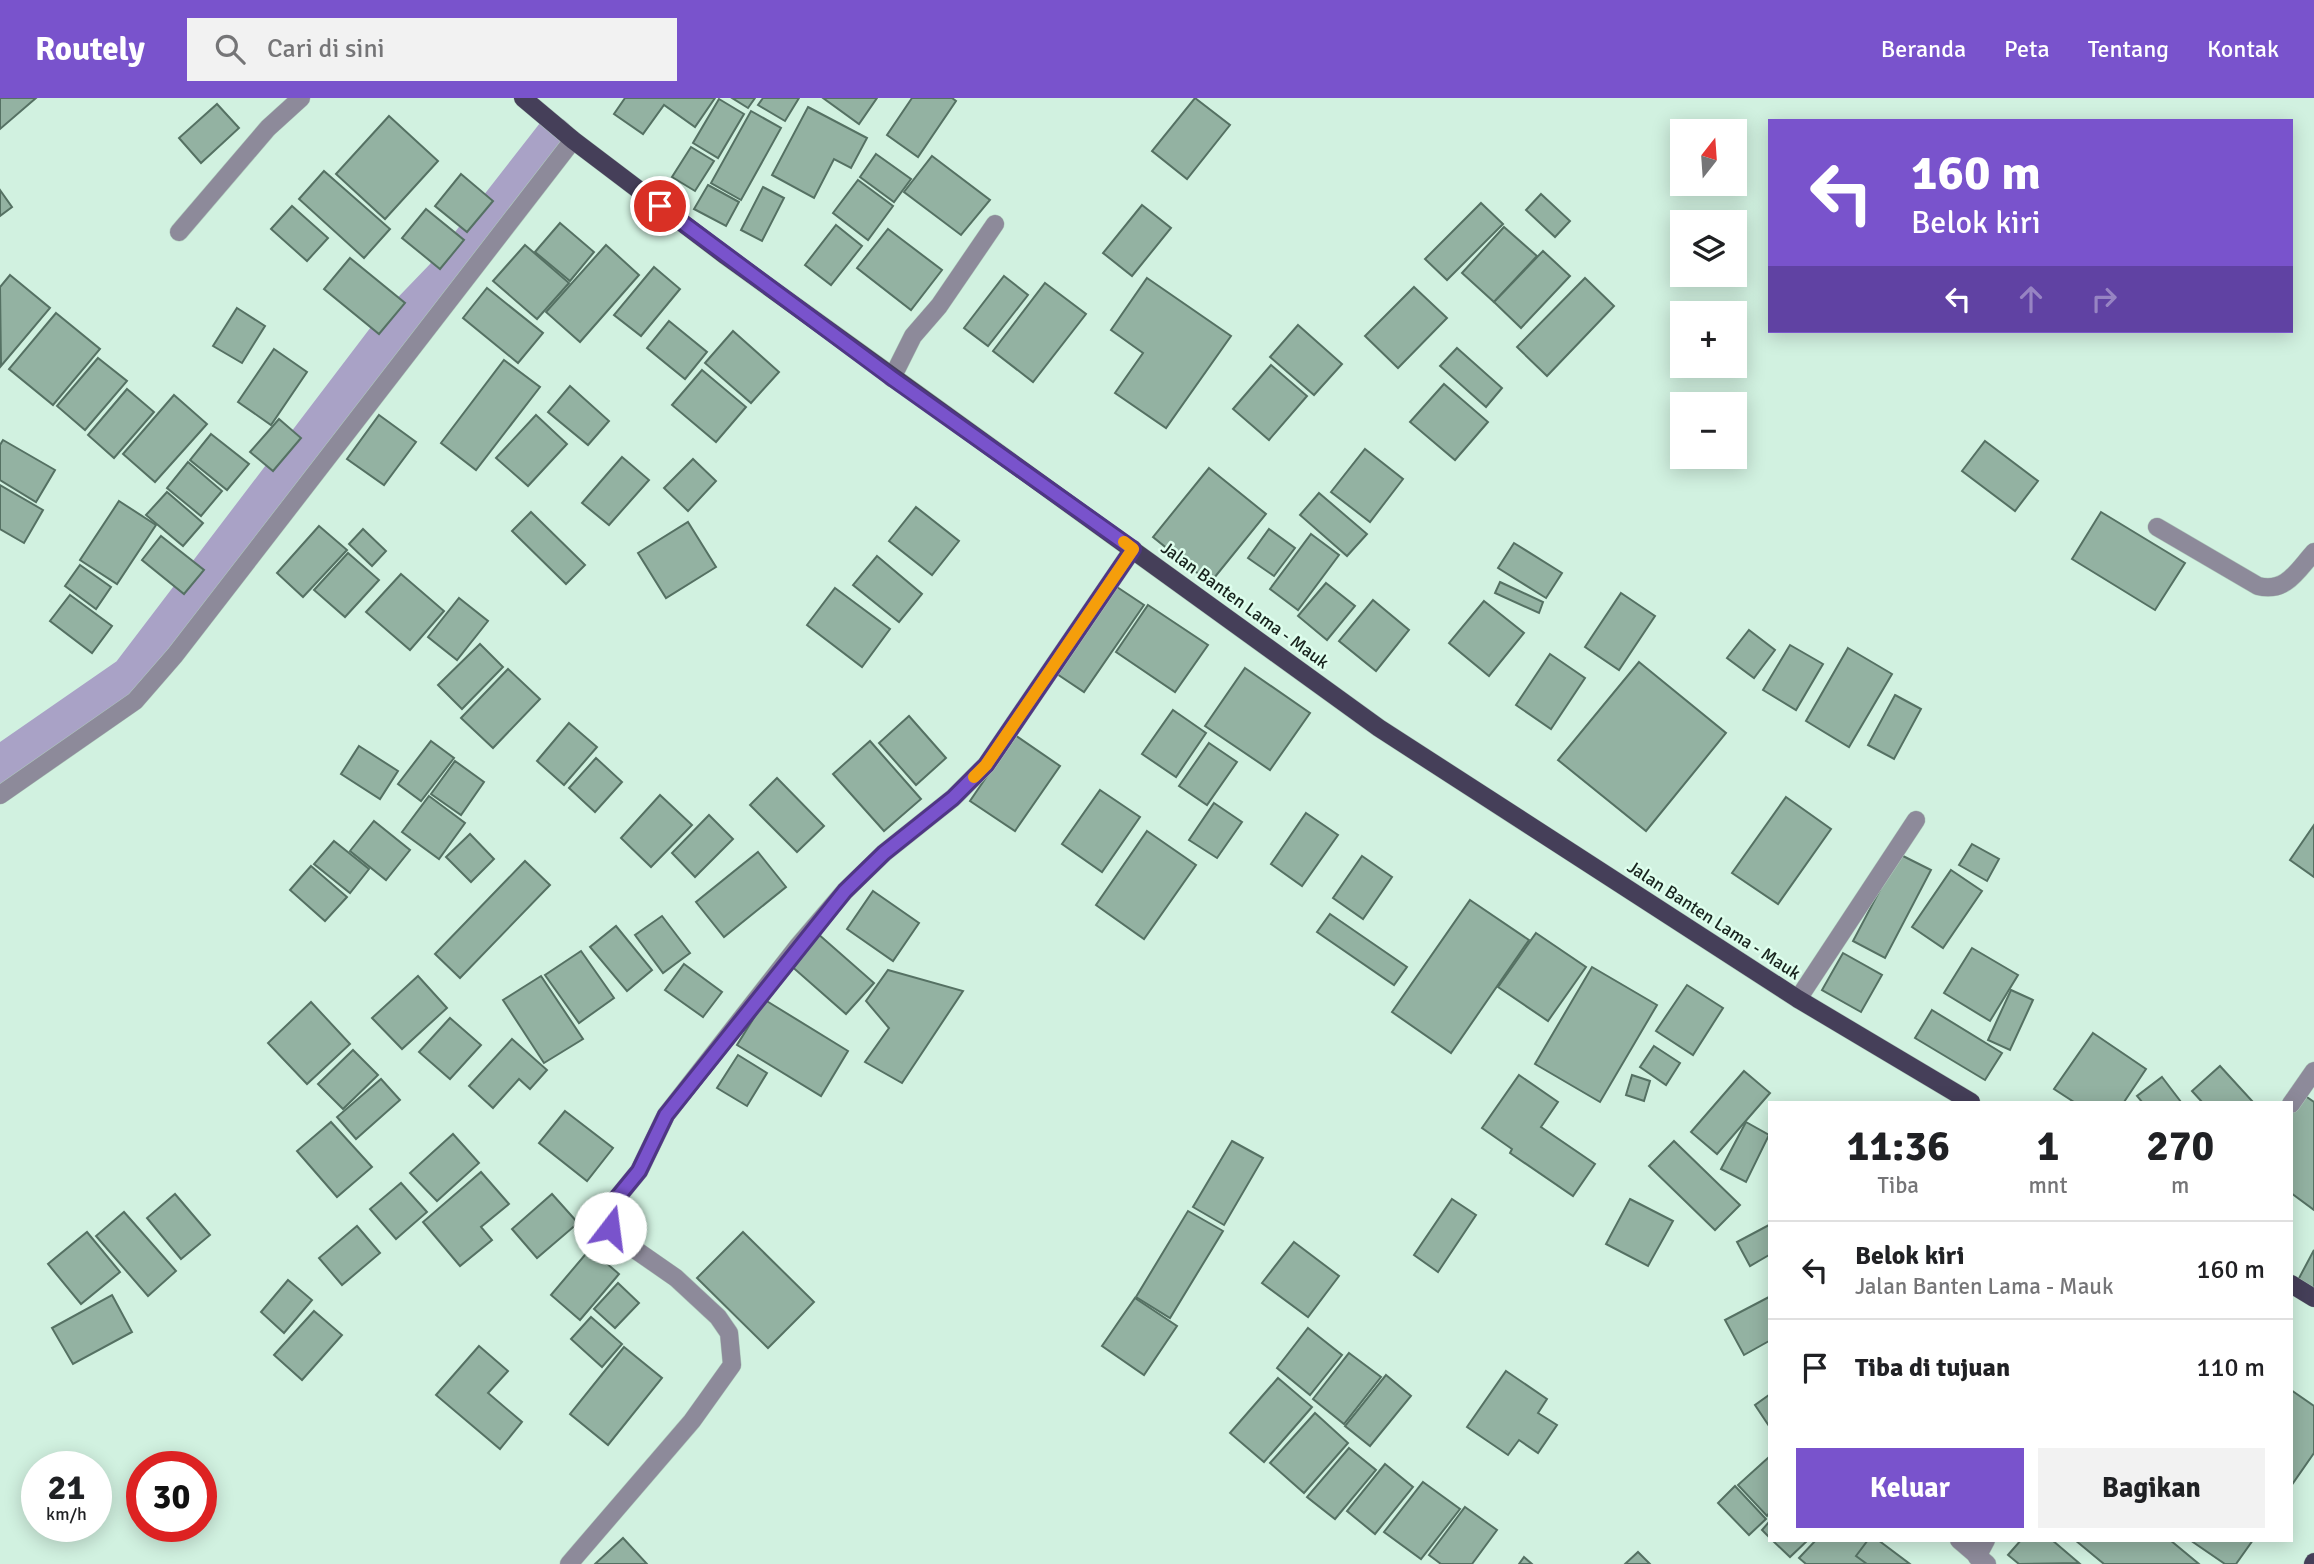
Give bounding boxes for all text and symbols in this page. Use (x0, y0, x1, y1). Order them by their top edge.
search box (187, 18, 677, 81)
text: Routely (35, 29, 145, 70)
icon: search (211, 30, 249, 68)
text: Cari di sini (267, 33, 385, 65)
text: Beranda (1881, 34, 1966, 64)
text: Peta (2004, 34, 2050, 64)
text: Tentang (2088, 34, 2169, 64)
text: Kontak (2207, 34, 2279, 64)
north arrow (1670, 119, 1746, 196)
map controls (1670, 119, 1747, 469)
text: 160 m (1911, 143, 2041, 203)
icon: left (1796, 147, 1887, 238)
pin (630, 176, 690, 236)
icon: arrive (641, 187, 679, 225)
text: Belok kiri (1911, 203, 2041, 242)
button: layers (1670, 210, 1747, 287)
icon: left (1939, 280, 1977, 318)
icon: ahead (2012, 280, 2050, 318)
icon: right (2085, 280, 2123, 318)
button: + (1670, 301, 1747, 378)
button: − (1670, 392, 1747, 469)
street label: Jalan Banten Lama - Mauk (1157, 537, 1333, 673)
street label: Jalan Banten Lama - Mauk (1623, 856, 1805, 984)
text: 11:36 (1847, 1121, 1950, 1172)
text: 1 (2037, 1121, 2059, 1172)
text: 270 (2146, 1121, 2214, 1172)
text: Tiba (1878, 1171, 1919, 1200)
text: mnt (2029, 1171, 2067, 1200)
text: m (2171, 1171, 2189, 1200)
position arrow (573, 1191, 647, 1265)
text: Belok kiri (1855, 1240, 1964, 1272)
icon: left (1796, 1251, 1834, 1289)
text: 160 m (2196, 1254, 2265, 1286)
text: Jalan Banten Lama - Mauk (1855, 1272, 2113, 1301)
icon: arrive (1796, 1349, 1834, 1387)
text: Tiba di tujuan (1855, 1352, 2010, 1384)
text: 110 m (2196, 1352, 2265, 1384)
button: Keluar (1796, 1448, 2024, 1528)
button: Bagikan (2038, 1448, 2265, 1528)
speed limit sign: 30 (126, 1451, 217, 1542)
text: 21 (48, 1466, 85, 1509)
text: km/h (46, 1503, 87, 1525)

